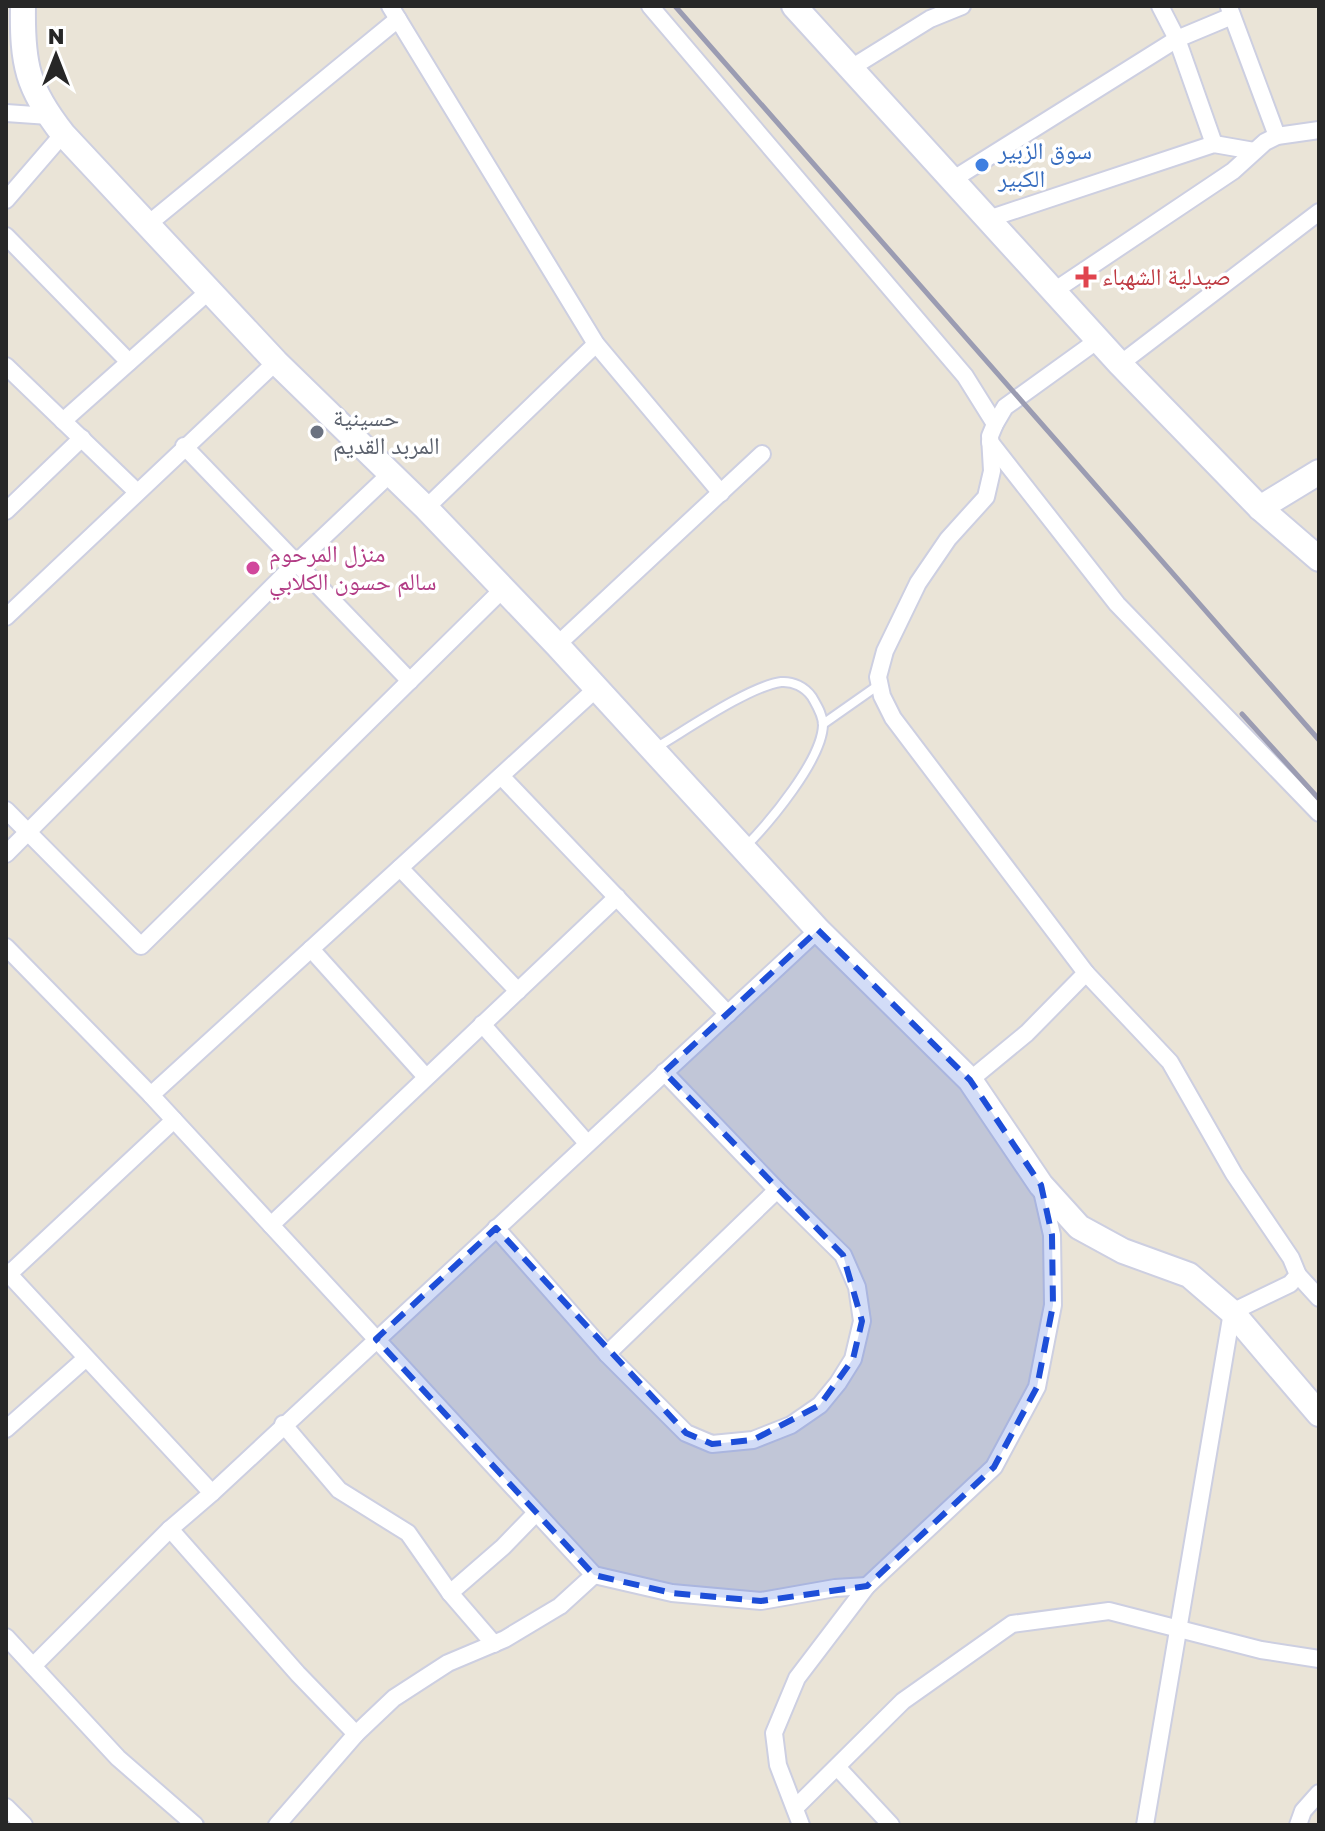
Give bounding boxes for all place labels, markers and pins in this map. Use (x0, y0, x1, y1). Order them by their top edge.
place label: سوق الزبير الكبير (997, 135, 1092, 193)
marker: سوق الزبير الكبير (973, 156, 991, 174)
place label: صيدلية الشهباء (1102, 261, 1231, 291)
marker: صيدلية الشهباء (1077, 268, 1095, 286)
place label: حسينية المربد القديم (333, 402, 440, 462)
marker: حسينية المربد القديم (308, 423, 326, 441)
place label: منزل المرحوم سالم حسون الكلابي (269, 538, 437, 601)
marker: منزل المرحوم سالم حسون الكلابي (244, 559, 262, 577)

